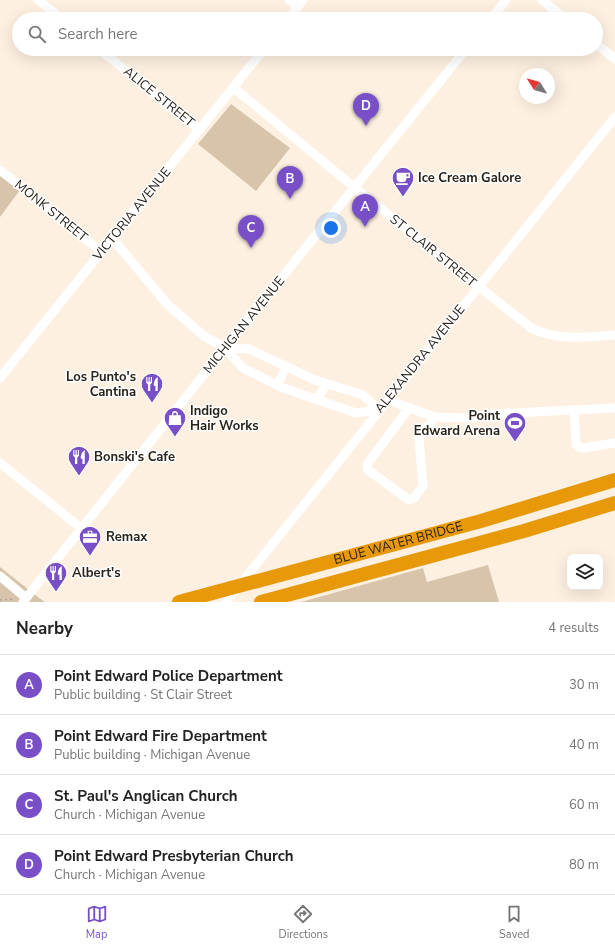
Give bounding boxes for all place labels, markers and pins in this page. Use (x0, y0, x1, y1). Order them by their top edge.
pin: D (353, 93, 379, 126)
cafe icon: Ice Cream Galore (390, 165, 416, 198)
pin: B (277, 166, 303, 199)
place label: Ice Cream Galore (418, 169, 521, 187)
pin: A (352, 194, 378, 227)
pin: C (238, 215, 264, 248)
place label: Los Punto's Cantina (66, 368, 136, 401)
restaurant icon: Los Punto's Cantina (139, 371, 165, 404)
place label: Indigo Hair Works (190, 402, 259, 435)
shop icon: Indigo Hair Works (162, 405, 188, 438)
place label: Point Edward Arena (414, 407, 501, 440)
sports icon: Point Edward Arena (502, 410, 528, 443)
restaurant icon: Bonski's Cafe (66, 444, 92, 477)
place label: Bonski's Cafe (94, 448, 175, 466)
office icon: Remax (77, 524, 103, 557)
place label: Remax (106, 528, 148, 546)
restaurant icon: Albert's (43, 560, 69, 593)
place label: Albert's (72, 564, 121, 582)

